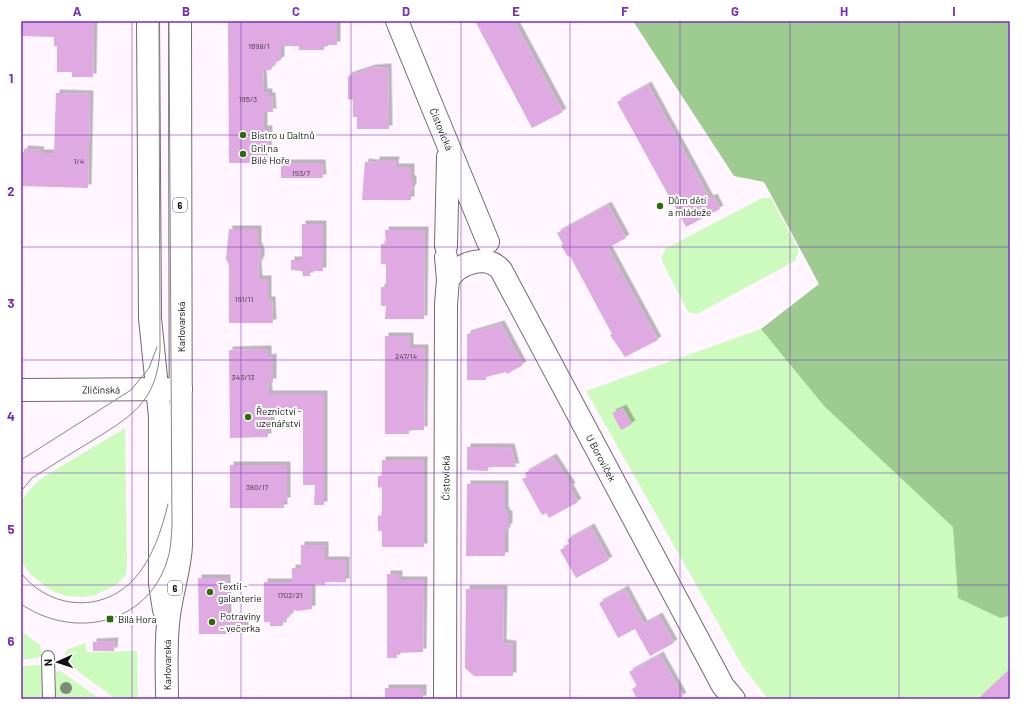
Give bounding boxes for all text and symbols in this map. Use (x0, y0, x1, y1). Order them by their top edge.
text: A (73, 3, 82, 19)
text: B (182, 3, 190, 19)
text: C (292, 3, 300, 19)
text: D (402, 3, 410, 19)
text: E (512, 3, 520, 19)
text: F (621, 3, 629, 19)
text: G (731, 3, 739, 19)
text: H (840, 3, 848, 19)
text: I (952, 3, 956, 19)
house number: 1698/1 (248, 41, 270, 51)
text: 1 (9, 70, 13, 86)
house number: 195/3 (239, 94, 257, 104)
street label: Čistovická (427, 106, 456, 152)
place label: Bistro u Daltnů (251, 129, 315, 141)
marker: Bistro u Daltnů (238, 130, 248, 140)
place label: Gril na Bílé Hoře (251, 142, 290, 166)
marker: Gril na Bílé Hoře (238, 149, 248, 159)
house number: 1/4 (74, 156, 84, 166)
house number: 193/7 (292, 168, 310, 178)
text: 2 (7, 183, 15, 199)
place label: Dům dětí a mládeže (668, 194, 711, 218)
road number: 6 (173, 198, 187, 212)
marker: Dům dětí a mládeže (655, 201, 665, 211)
house number: 191/11 (235, 294, 253, 304)
text: 3 (7, 295, 15, 311)
street label: Karlovarská (175, 302, 187, 352)
house number: 247/14 (395, 351, 417, 361)
house number: 343/13 (232, 372, 254, 382)
street label: Zličínská (82, 383, 120, 396)
place label: Řeznictví - uzenářství (256, 405, 302, 429)
text: 4 (7, 408, 15, 424)
marker: Řeznictví - uzenářství (243, 412, 253, 422)
street label: U Boroviček (584, 432, 619, 484)
street label: Čistovická (440, 456, 452, 500)
house number: 380/17 (246, 482, 269, 492)
text: 5 (7, 521, 15, 537)
place label: Textil - galanterie (218, 580, 262, 604)
road number: 6 (168, 581, 182, 595)
marker: Textil - galanterie (205, 587, 215, 597)
house number: 1702/21 (277, 590, 303, 600)
place label: Potraviny - večerka (220, 610, 261, 634)
place label: Bílá Hora (118, 613, 157, 625)
marker: Bílá Hora (105, 614, 115, 624)
marker: Potraviny - večerka (207, 617, 217, 627)
text: 6 (8, 633, 15, 649)
street label: Karlovarská (161, 640, 173, 690)
north arrow (38, 642, 78, 682)
text: N (41, 659, 54, 667)

